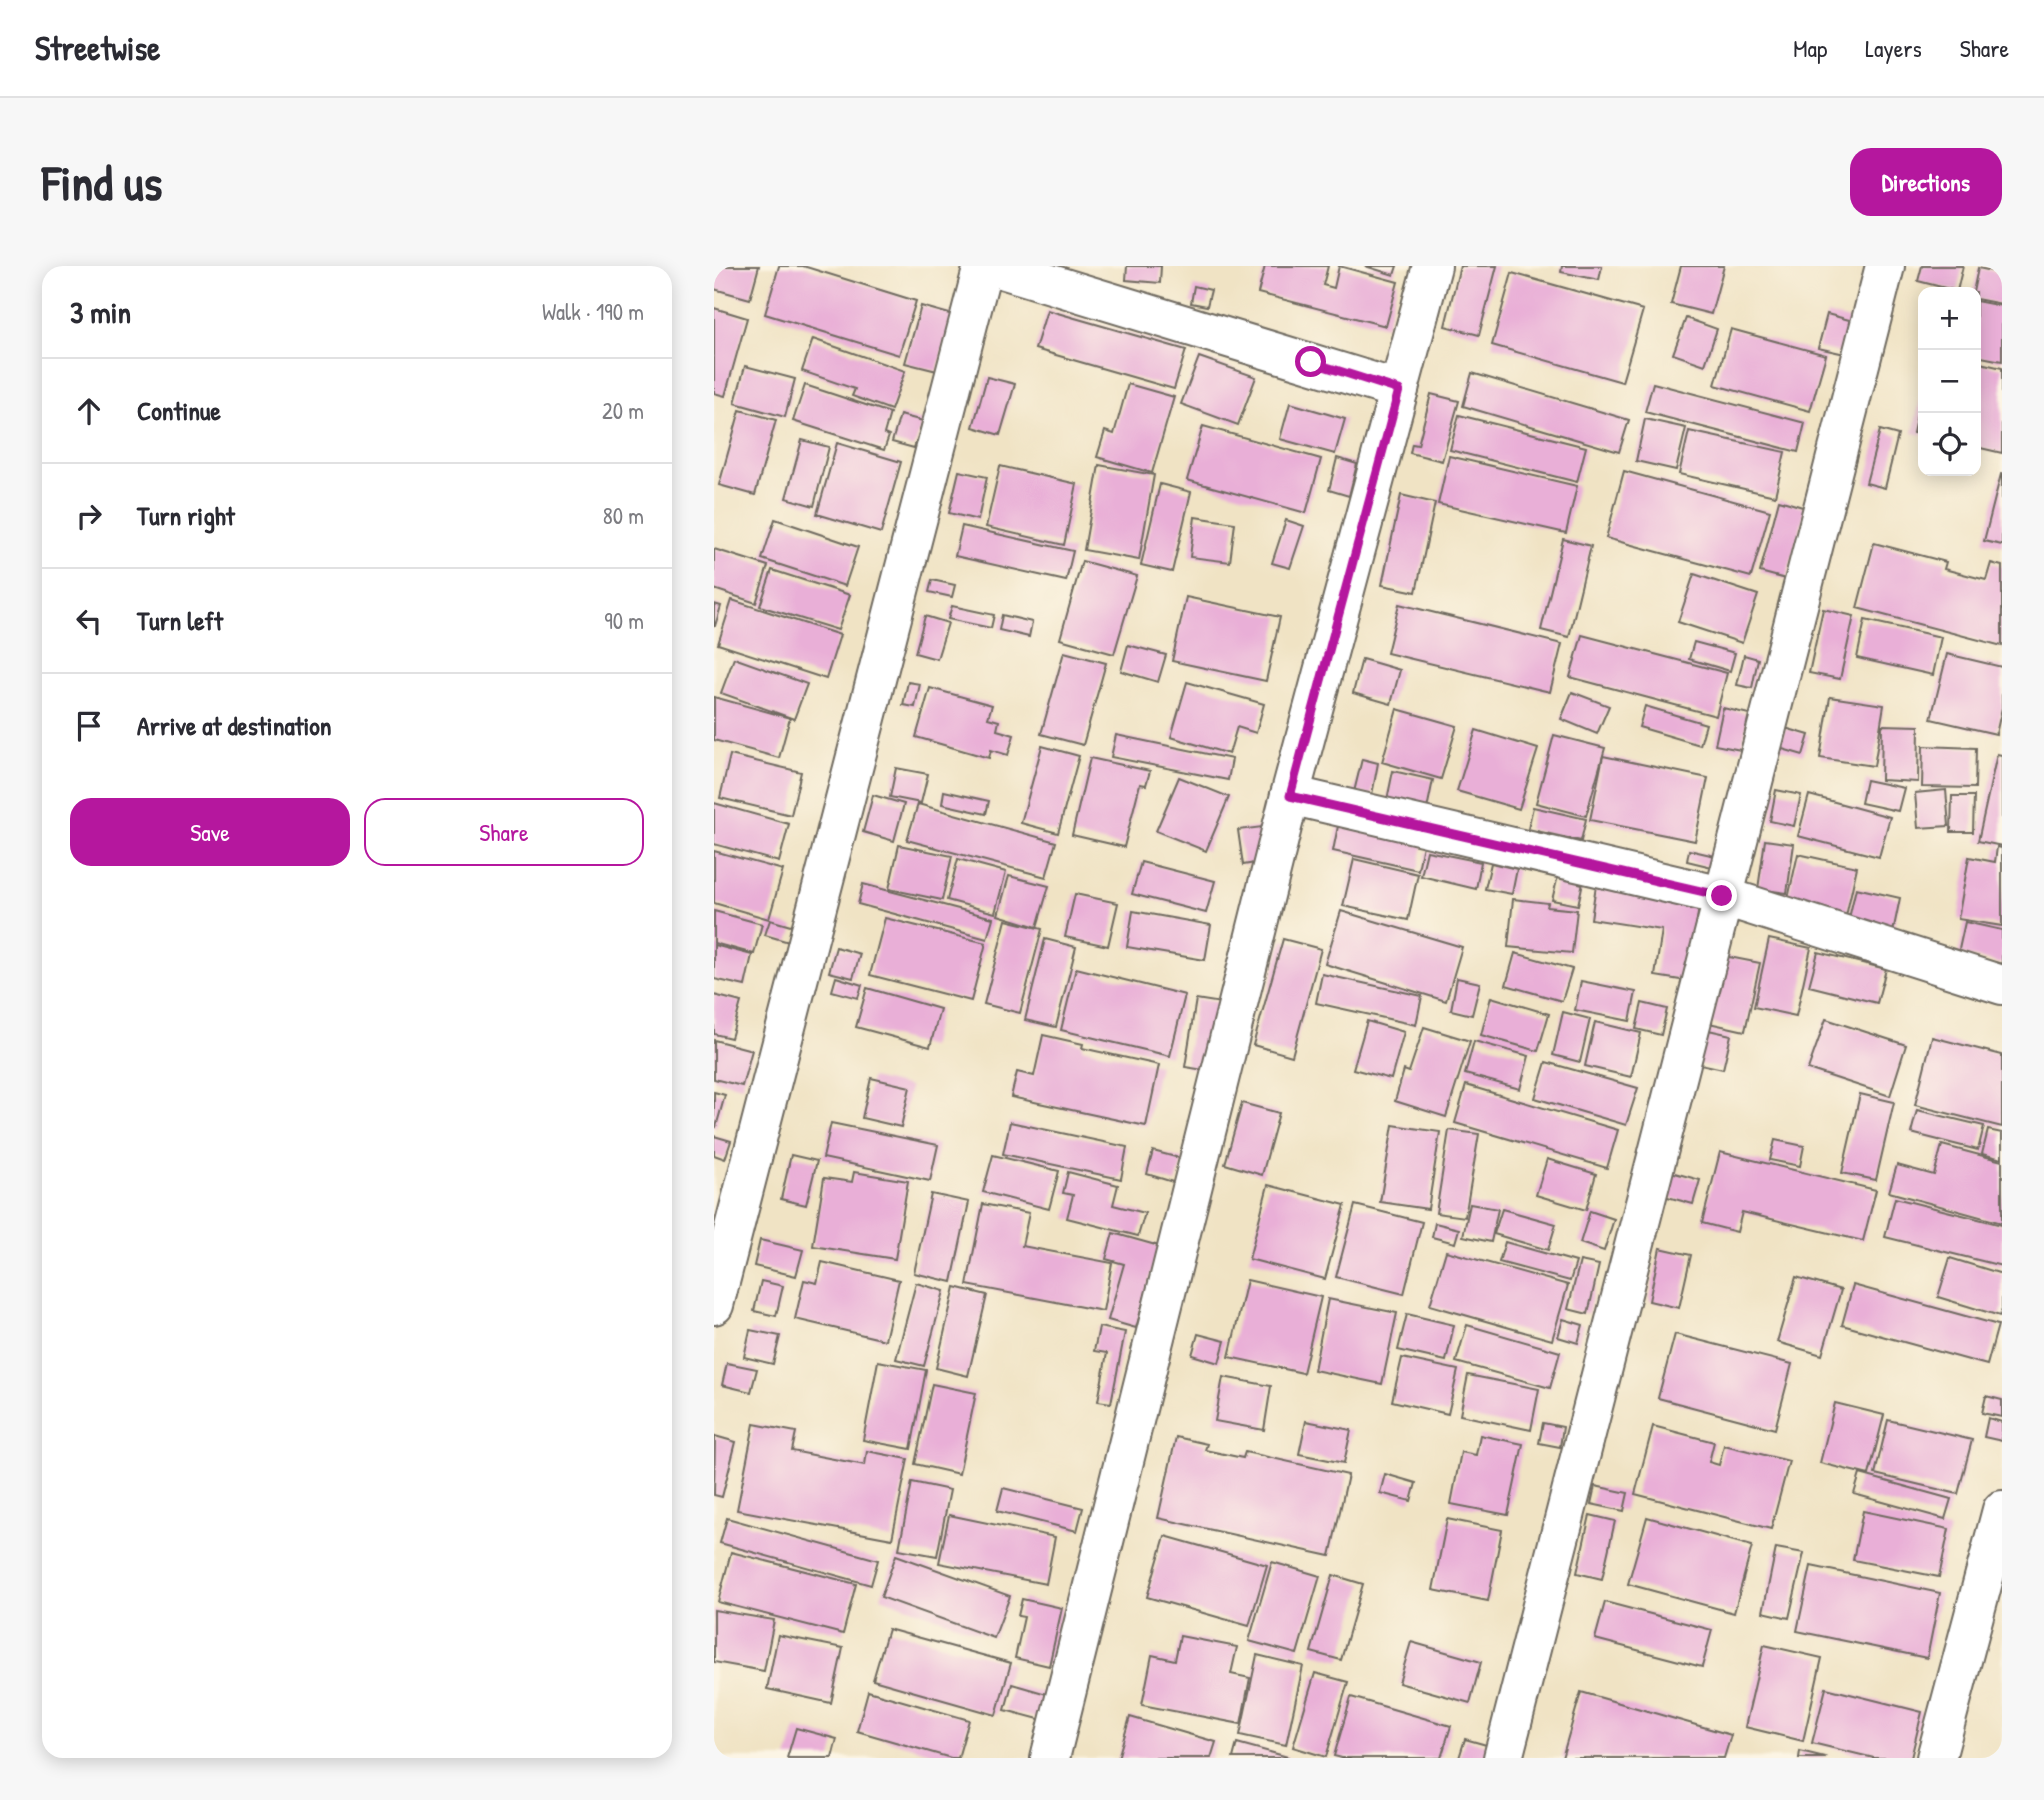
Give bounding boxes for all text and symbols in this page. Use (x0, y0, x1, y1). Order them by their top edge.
text: Streetwise (35, 26, 160, 70)
text: Map (1793, 32, 1827, 64)
text: Layers (1865, 32, 1922, 64)
text: Share (1960, 32, 2009, 64)
button: Directions (1850, 148, 2002, 216)
text: Find us (42, 149, 162, 215)
map controls (1918, 287, 1981, 476)
button: + (1918, 287, 1981, 350)
text: 3 min (70, 292, 131, 332)
text: Walk · 190 m (542, 296, 644, 327)
route start (1295, 346, 1326, 377)
button: − (1918, 350, 1981, 413)
icon: ahead (70, 392, 108, 430)
text: Continue (137, 393, 221, 428)
text: 20 m (602, 395, 644, 426)
button: locate (1918, 413, 1981, 476)
icon: right (70, 497, 108, 535)
text: Turn right (137, 498, 235, 533)
text: 80 m (603, 500, 644, 531)
icon: left (70, 602, 108, 640)
text: Turn left (137, 603, 223, 638)
text: 90 m (604, 605, 644, 636)
icon: arrive (70, 707, 108, 745)
text: Arrive at destination (137, 708, 332, 743)
button: Save (70, 798, 350, 866)
button: Share (364, 798, 644, 866)
route end (1706, 880, 1737, 911)

